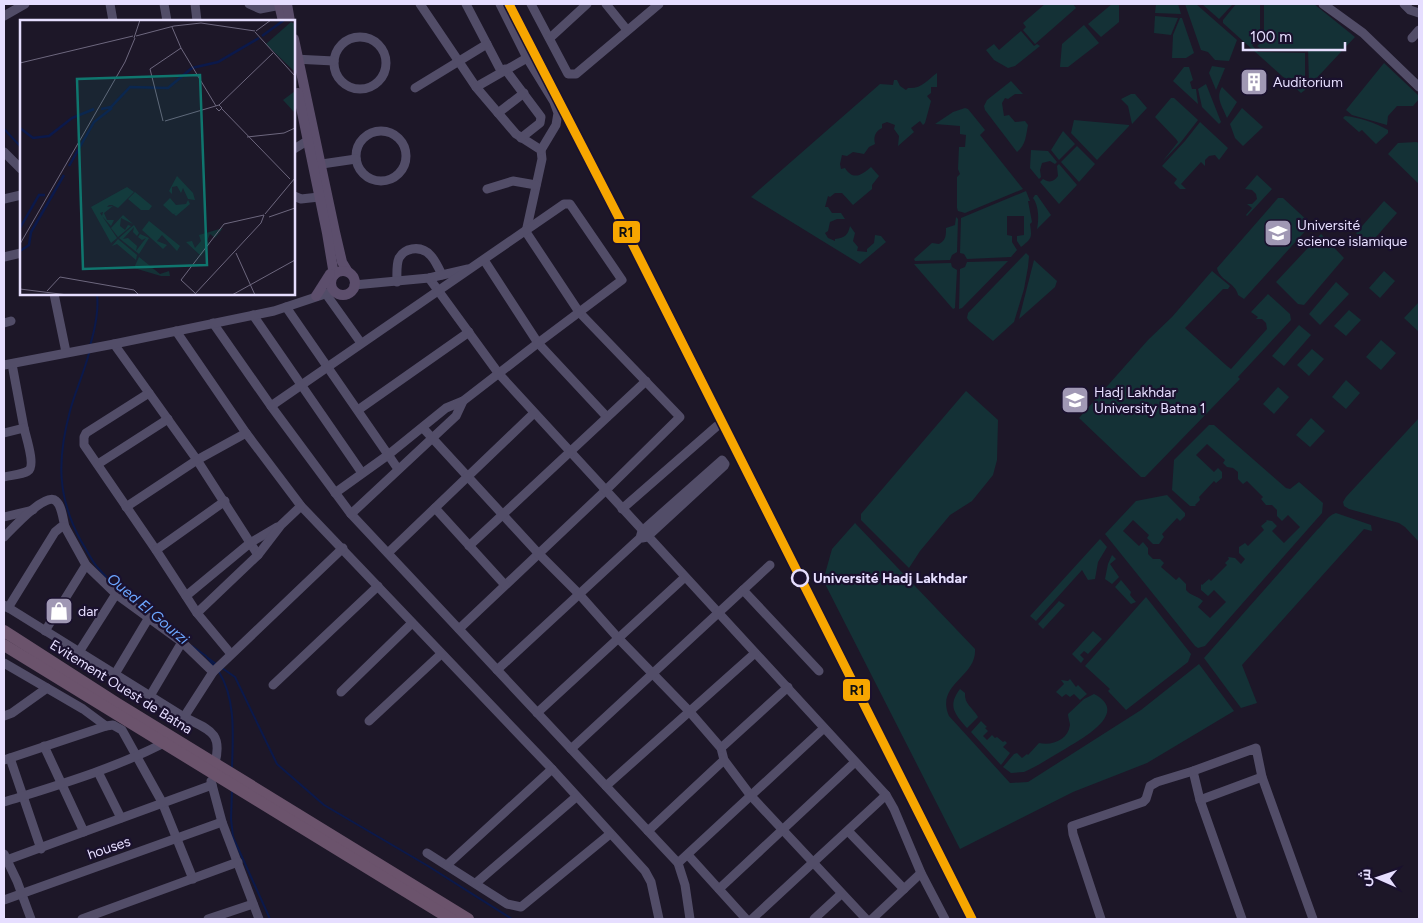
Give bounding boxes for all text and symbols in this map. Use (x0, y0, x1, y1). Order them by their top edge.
inset map (20, 20, 295, 295)
scale bar (1243, 20, 1346, 52)
text: 100 m (1250, 28, 1292, 46)
building icon: Auditorium (1239, 67, 1269, 97)
place label: Auditorium (1273, 74, 1343, 91)
place label: Université science islamique (1297, 217, 1408, 250)
school or university icon: Université science islamique (1263, 218, 1293, 248)
line badge: R1 (612, 220, 641, 244)
text: R1 (619, 224, 633, 241)
place label: Hadj Lakhdar University Batna 1 (1094, 384, 1206, 417)
school or university icon: Hadj Lakhdar University Batna 1 (1060, 385, 1090, 415)
marker: Université Hadj Lakhdar (791, 569, 809, 587)
water label: Oued El Gourzi (103, 570, 193, 649)
place label: Université Hadj Lakhdar (813, 570, 968, 587)
shop icon: dar (44, 596, 74, 626)
place label: dar (78, 603, 98, 620)
street label: Evitement Ouest de Batna (47, 636, 195, 738)
line badge: R1 (842, 678, 871, 702)
text: R1 (850, 682, 864, 699)
street label: houses (85, 833, 133, 863)
north arrow (1353, 853, 1403, 903)
text: ش (1357, 868, 1374, 887)

